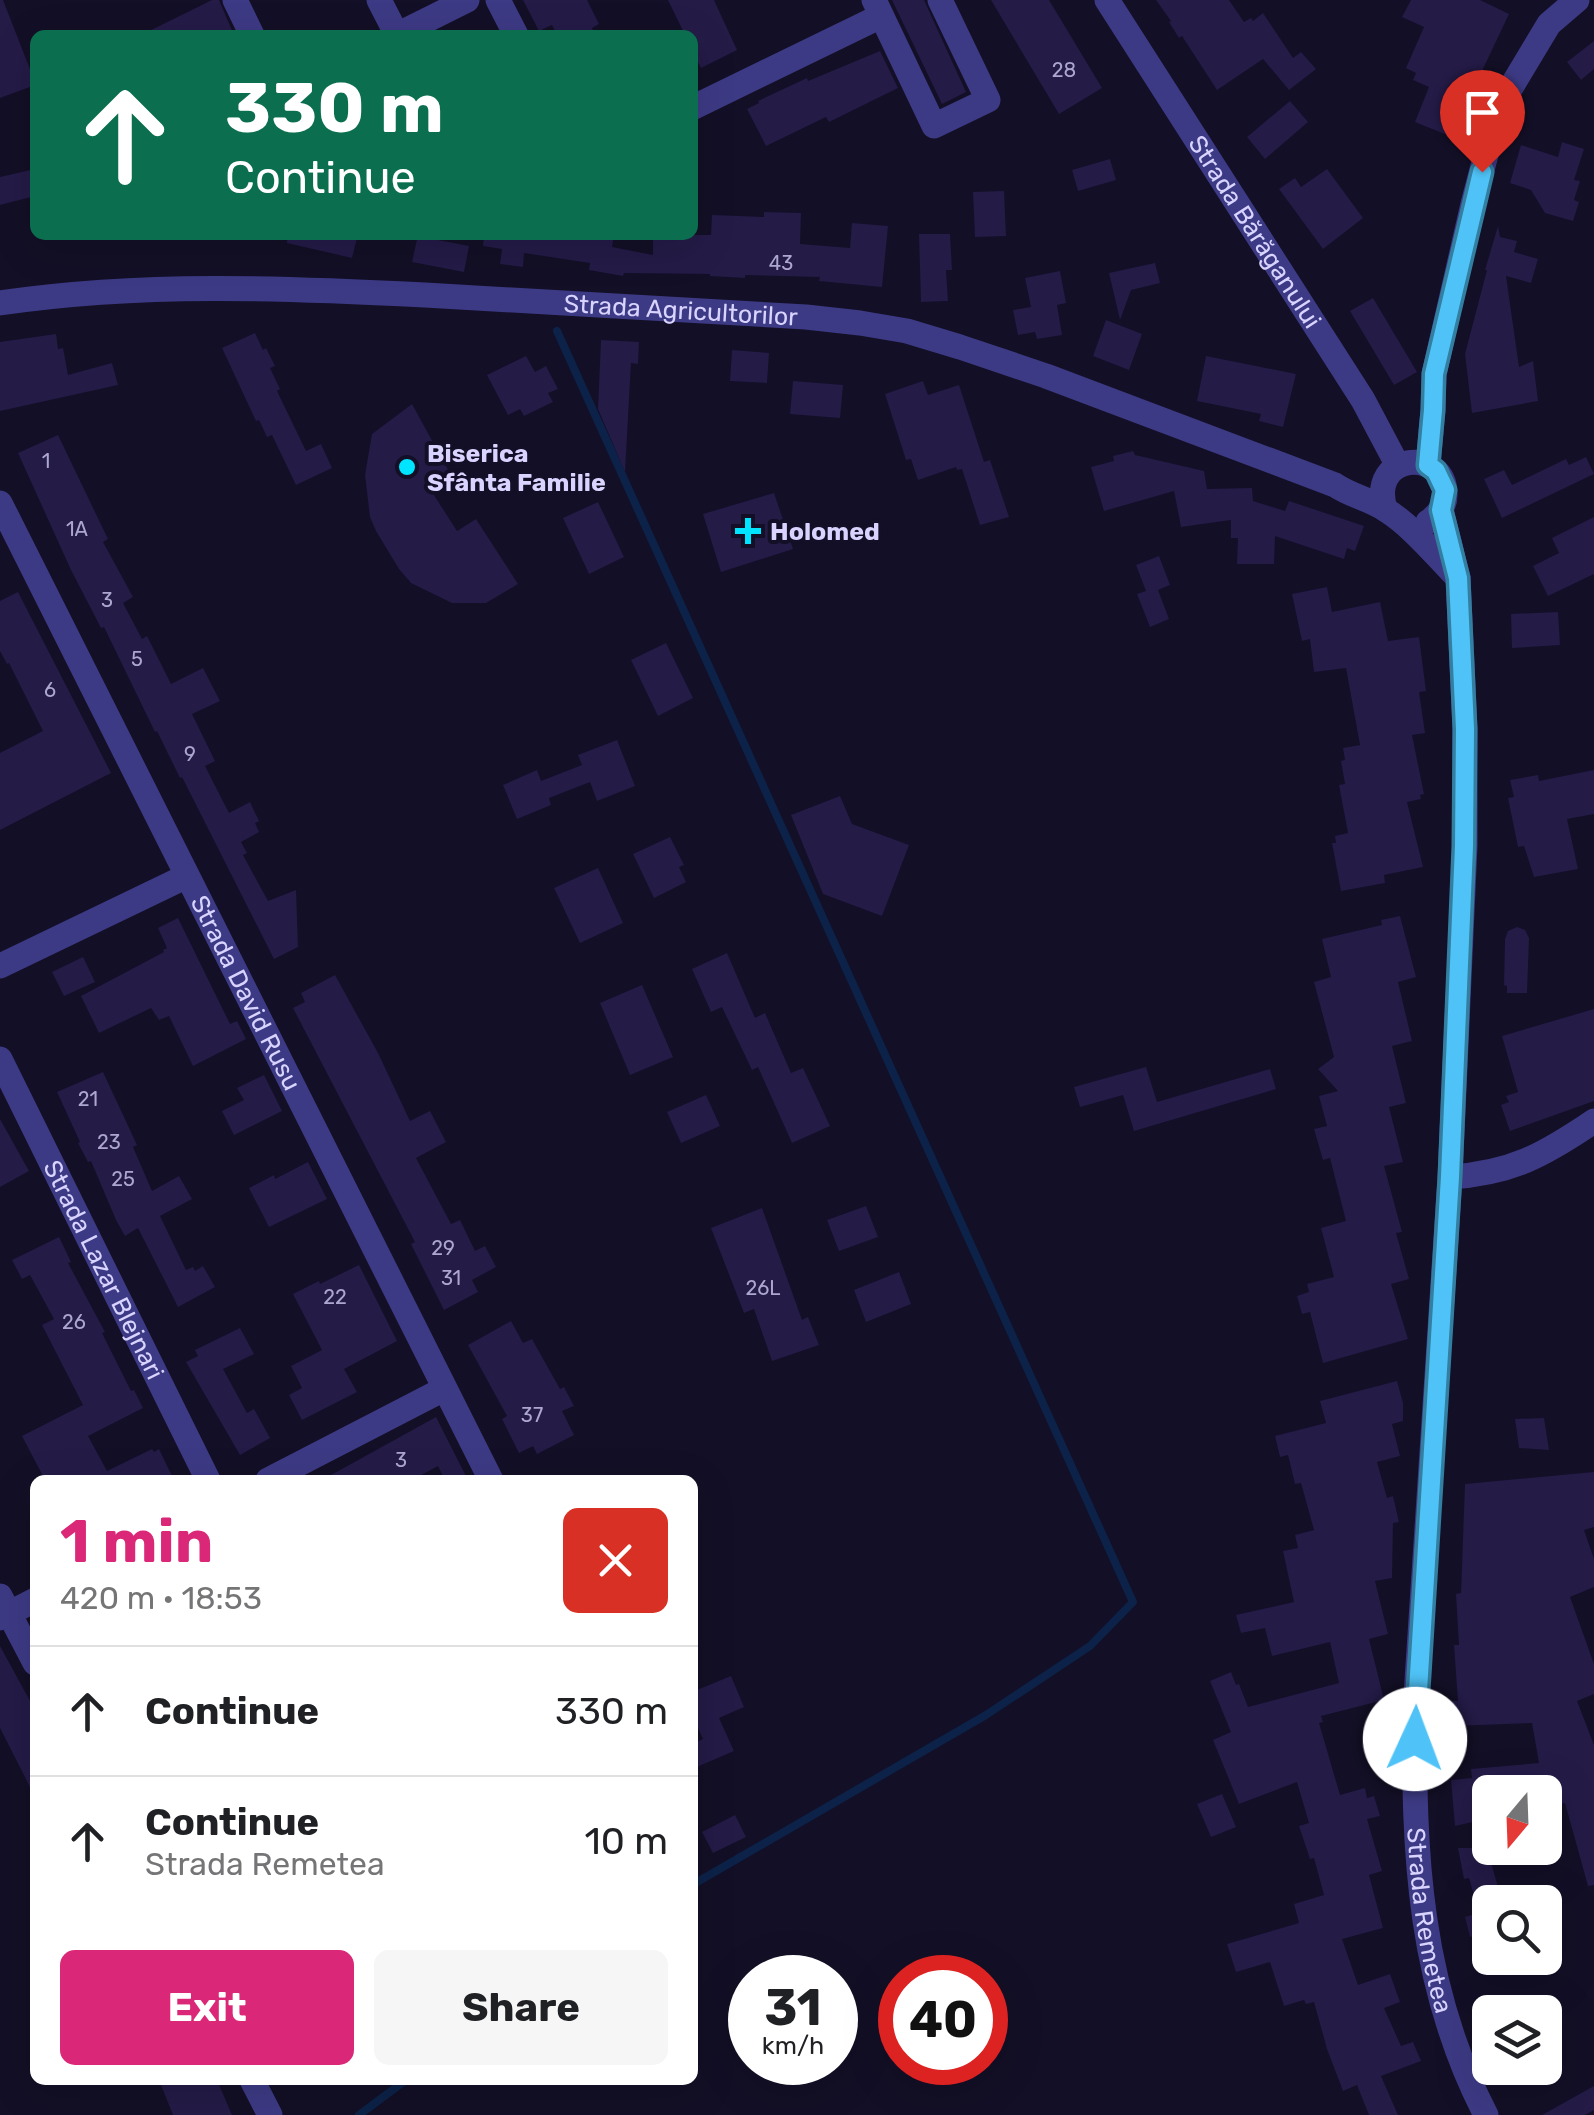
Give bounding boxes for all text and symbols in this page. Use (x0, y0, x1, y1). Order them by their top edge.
house number: 28 (1052, 58, 1076, 82)
text: 330 m (225, 67, 444, 150)
icon: ahead (60, 70, 190, 200)
pin (1440, 70, 1525, 173)
icon: arrive (1455, 85, 1510, 140)
street label: Strada Bărăganului (1183, 130, 1328, 333)
text: Continue (225, 151, 416, 204)
house number: 43 (769, 251, 793, 275)
street label: Strada Agricultorilor (563, 288, 799, 331)
place label: Biserica Sfânta Familie (427, 439, 606, 497)
house number: 1 (42, 449, 50, 473)
marker: Biserica Sfânta Familie (396, 456, 418, 478)
house number: 1A (66, 517, 88, 541)
place label: Holomed (770, 517, 880, 546)
marker: Holomed (735, 518, 761, 544)
house number: 3 (101, 588, 113, 612)
house number: 5 (131, 647, 143, 671)
house number: 6 (44, 678, 56, 702)
house number: 9 (184, 742, 196, 766)
street label: Strada David Rusu (185, 890, 307, 1095)
house number: 21 (78, 1087, 98, 1111)
house number: 23 (97, 1130, 121, 1154)
street label: Strada Lazar Blejnari (38, 1155, 170, 1384)
house number: 25 (111, 1167, 135, 1191)
house number: 29 (431, 1236, 455, 1260)
house number: 31 (441, 1266, 461, 1290)
house number: 26L (745, 1276, 781, 1300)
house number: 22 (323, 1285, 347, 1309)
house number: 26 (62, 1310, 86, 1334)
house number: 37 (521, 1403, 543, 1427)
house number: 3 (395, 1448, 407, 1472)
text: 1 min (60, 1506, 213, 1577)
button: close (563, 1508, 668, 1613)
text: 420 m · 18:53 (60, 1579, 262, 1617)
icon: ahead (60, 1684, 115, 1739)
position arrow (1363, 1687, 1467, 1791)
text: Continue (145, 1688, 319, 1734)
text: 330 m (555, 1688, 668, 1734)
north arrow (1472, 1775, 1562, 1865)
map controls (1472, 1775, 1562, 2085)
text: Continue (145, 1799, 319, 1845)
icon: ahead (60, 1814, 115, 1869)
text: 10 m (585, 1818, 668, 1864)
street label: Strada Remetea (1402, 1827, 1459, 2016)
text: Strada Remetea (145, 1845, 385, 1883)
button: search (1472, 1885, 1562, 1975)
button: Exit (60, 1950, 354, 2065)
button: Share (374, 1950, 668, 2065)
speed limit sign: 40 (878, 1955, 1008, 2085)
text: 31 (764, 1978, 822, 2038)
button: layers (1472, 1995, 1562, 2085)
text: km/h (762, 2031, 824, 2060)

